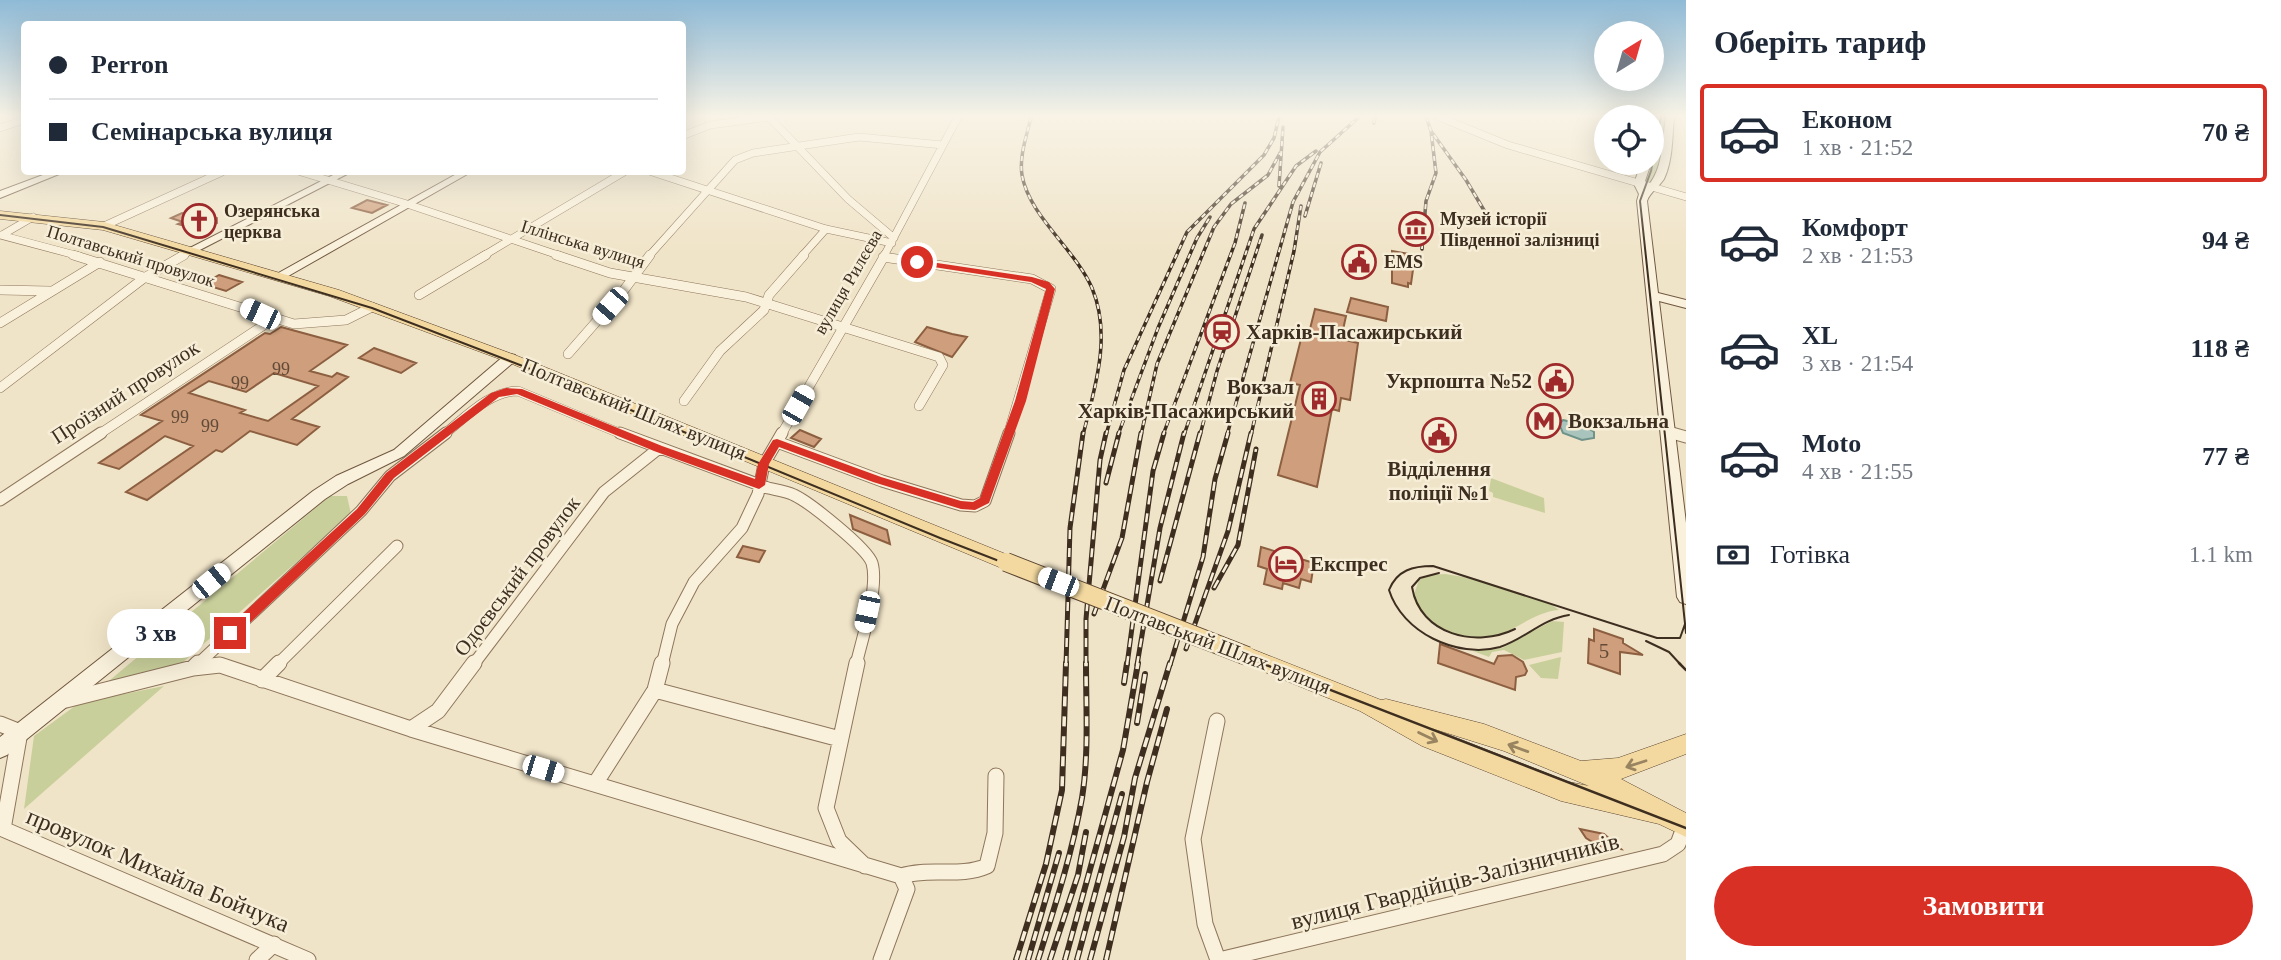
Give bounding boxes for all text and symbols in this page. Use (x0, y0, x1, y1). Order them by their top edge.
north arrow (1594, 21, 1664, 91)
map controls (1594, 21, 1664, 175)
text: Оберіть тариф (1714, 24, 1926, 60)
text: Perron (91, 50, 169, 79)
icon: car (1718, 102, 1781, 165)
button: locate (1594, 105, 1664, 175)
text: Економ (1802, 105, 1892, 134)
text: Семінарська вулиця (91, 117, 333, 146)
text: 70 ₴ (2202, 118, 2249, 147)
text: 1 хв · 21:52 (1802, 135, 1913, 160)
place label: Озерянська церква (224, 201, 320, 242)
church icon: Озерянська церква (180, 202, 218, 240)
place label: Музей історії Південної залізниці (1440, 209, 1599, 250)
museum icon: Музей історії Південної залізниці (1397, 210, 1435, 248)
icon: car (1718, 210, 1781, 273)
text: Комфорт (1802, 213, 1908, 242)
street label: Іллінська вулиця (519, 216, 647, 272)
street label: Полтавський провулок (45, 221, 218, 291)
street label: вулиця Рилєєва (810, 226, 886, 338)
text: 94 ₴ (2202, 226, 2249, 255)
public building icon: EMS (1340, 243, 1378, 281)
text: 2 хв · 21:53 (1802, 243, 1913, 268)
route start (901, 246, 933, 278)
place label: EMS (1384, 252, 1423, 272)
car (589, 283, 632, 329)
car (237, 296, 284, 332)
station icon: Харків-Пасажирський (1203, 313, 1241, 351)
icon: car (1718, 318, 1781, 381)
place label: Харків-Пасажирський (1246, 320, 1462, 344)
text: XL (1802, 321, 1838, 350)
text: 118 ₴ (2190, 334, 2249, 363)
street label: Проїзний провулок (47, 335, 204, 449)
text: 3 хв · 21:54 (1802, 351, 1913, 376)
street label: Полтавський Шлях вулиця (518, 353, 750, 465)
house number: 99 (272, 359, 290, 379)
public building icon: Укрпошта №52 (1537, 362, 1575, 400)
place label: Укрпошта №52 (1386, 369, 1532, 393)
house number: 99 (231, 373, 249, 393)
place label: Вокзал Харків-Пасажирський (1078, 375, 1294, 423)
building icon: Вокзал Харків-Пасажирський (1300, 380, 1338, 418)
car (779, 382, 818, 428)
metro station icon: Вокзальна (1525, 402, 1563, 440)
house number: 99 (171, 407, 189, 427)
place label: Вокзальна (1568, 409, 1669, 433)
house number: 99 (201, 416, 219, 436)
public building icon: Відділення поліції №1 (1420, 416, 1458, 454)
icon: car (1718, 426, 1781, 489)
text: Moto (1802, 429, 1861, 458)
text: 77 ₴ (2202, 442, 2249, 471)
place label: Відділення поліції №1 (1387, 457, 1491, 505)
text: 4 хв · 21:55 (1802, 459, 1913, 484)
street label: Одоєвський провулок (449, 491, 585, 661)
icon: cash (1714, 536, 1752, 574)
text: Готівка (1770, 540, 1850, 569)
text: 1.1 km (2189, 542, 2253, 567)
hotel icon: Експрес (1267, 545, 1305, 583)
place label: Експрес (1310, 552, 1388, 576)
car (189, 560, 234, 602)
car (1035, 565, 1082, 599)
car (853, 589, 882, 635)
street label: Полтавський Шлях вулиця (1102, 591, 1335, 699)
callout: 3 хв (107, 608, 205, 658)
route end (214, 617, 246, 649)
text: 3 хв (135, 621, 177, 646)
house number: 5 (1599, 639, 1609, 663)
one-way arrow (1417, 731, 1438, 744)
one-way arrow (1508, 740, 1530, 753)
car (520, 753, 567, 785)
one-way arrow (1625, 758, 1647, 771)
street label: провулок Михайла Бойчука (23, 803, 293, 937)
street label: вулиця Гвардійців-Залізничників (1288, 828, 1622, 934)
button: Замовити (1714, 866, 2253, 946)

